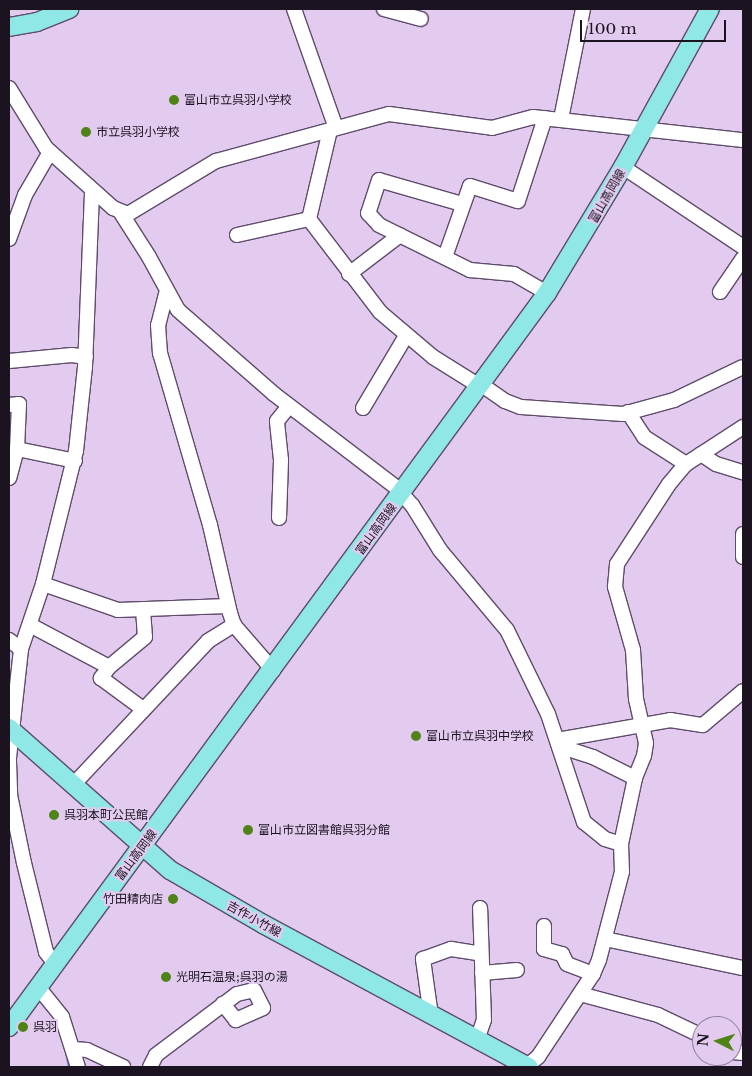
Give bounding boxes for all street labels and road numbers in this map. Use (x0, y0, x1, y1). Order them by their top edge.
street label: 富山高岡線 (586, 166, 628, 226)
street label: 富山高岡線 (353, 500, 399, 558)
street label: 富山高岡線 (112, 827, 160, 883)
street label: 吉作小竹線 (224, 898, 284, 940)

